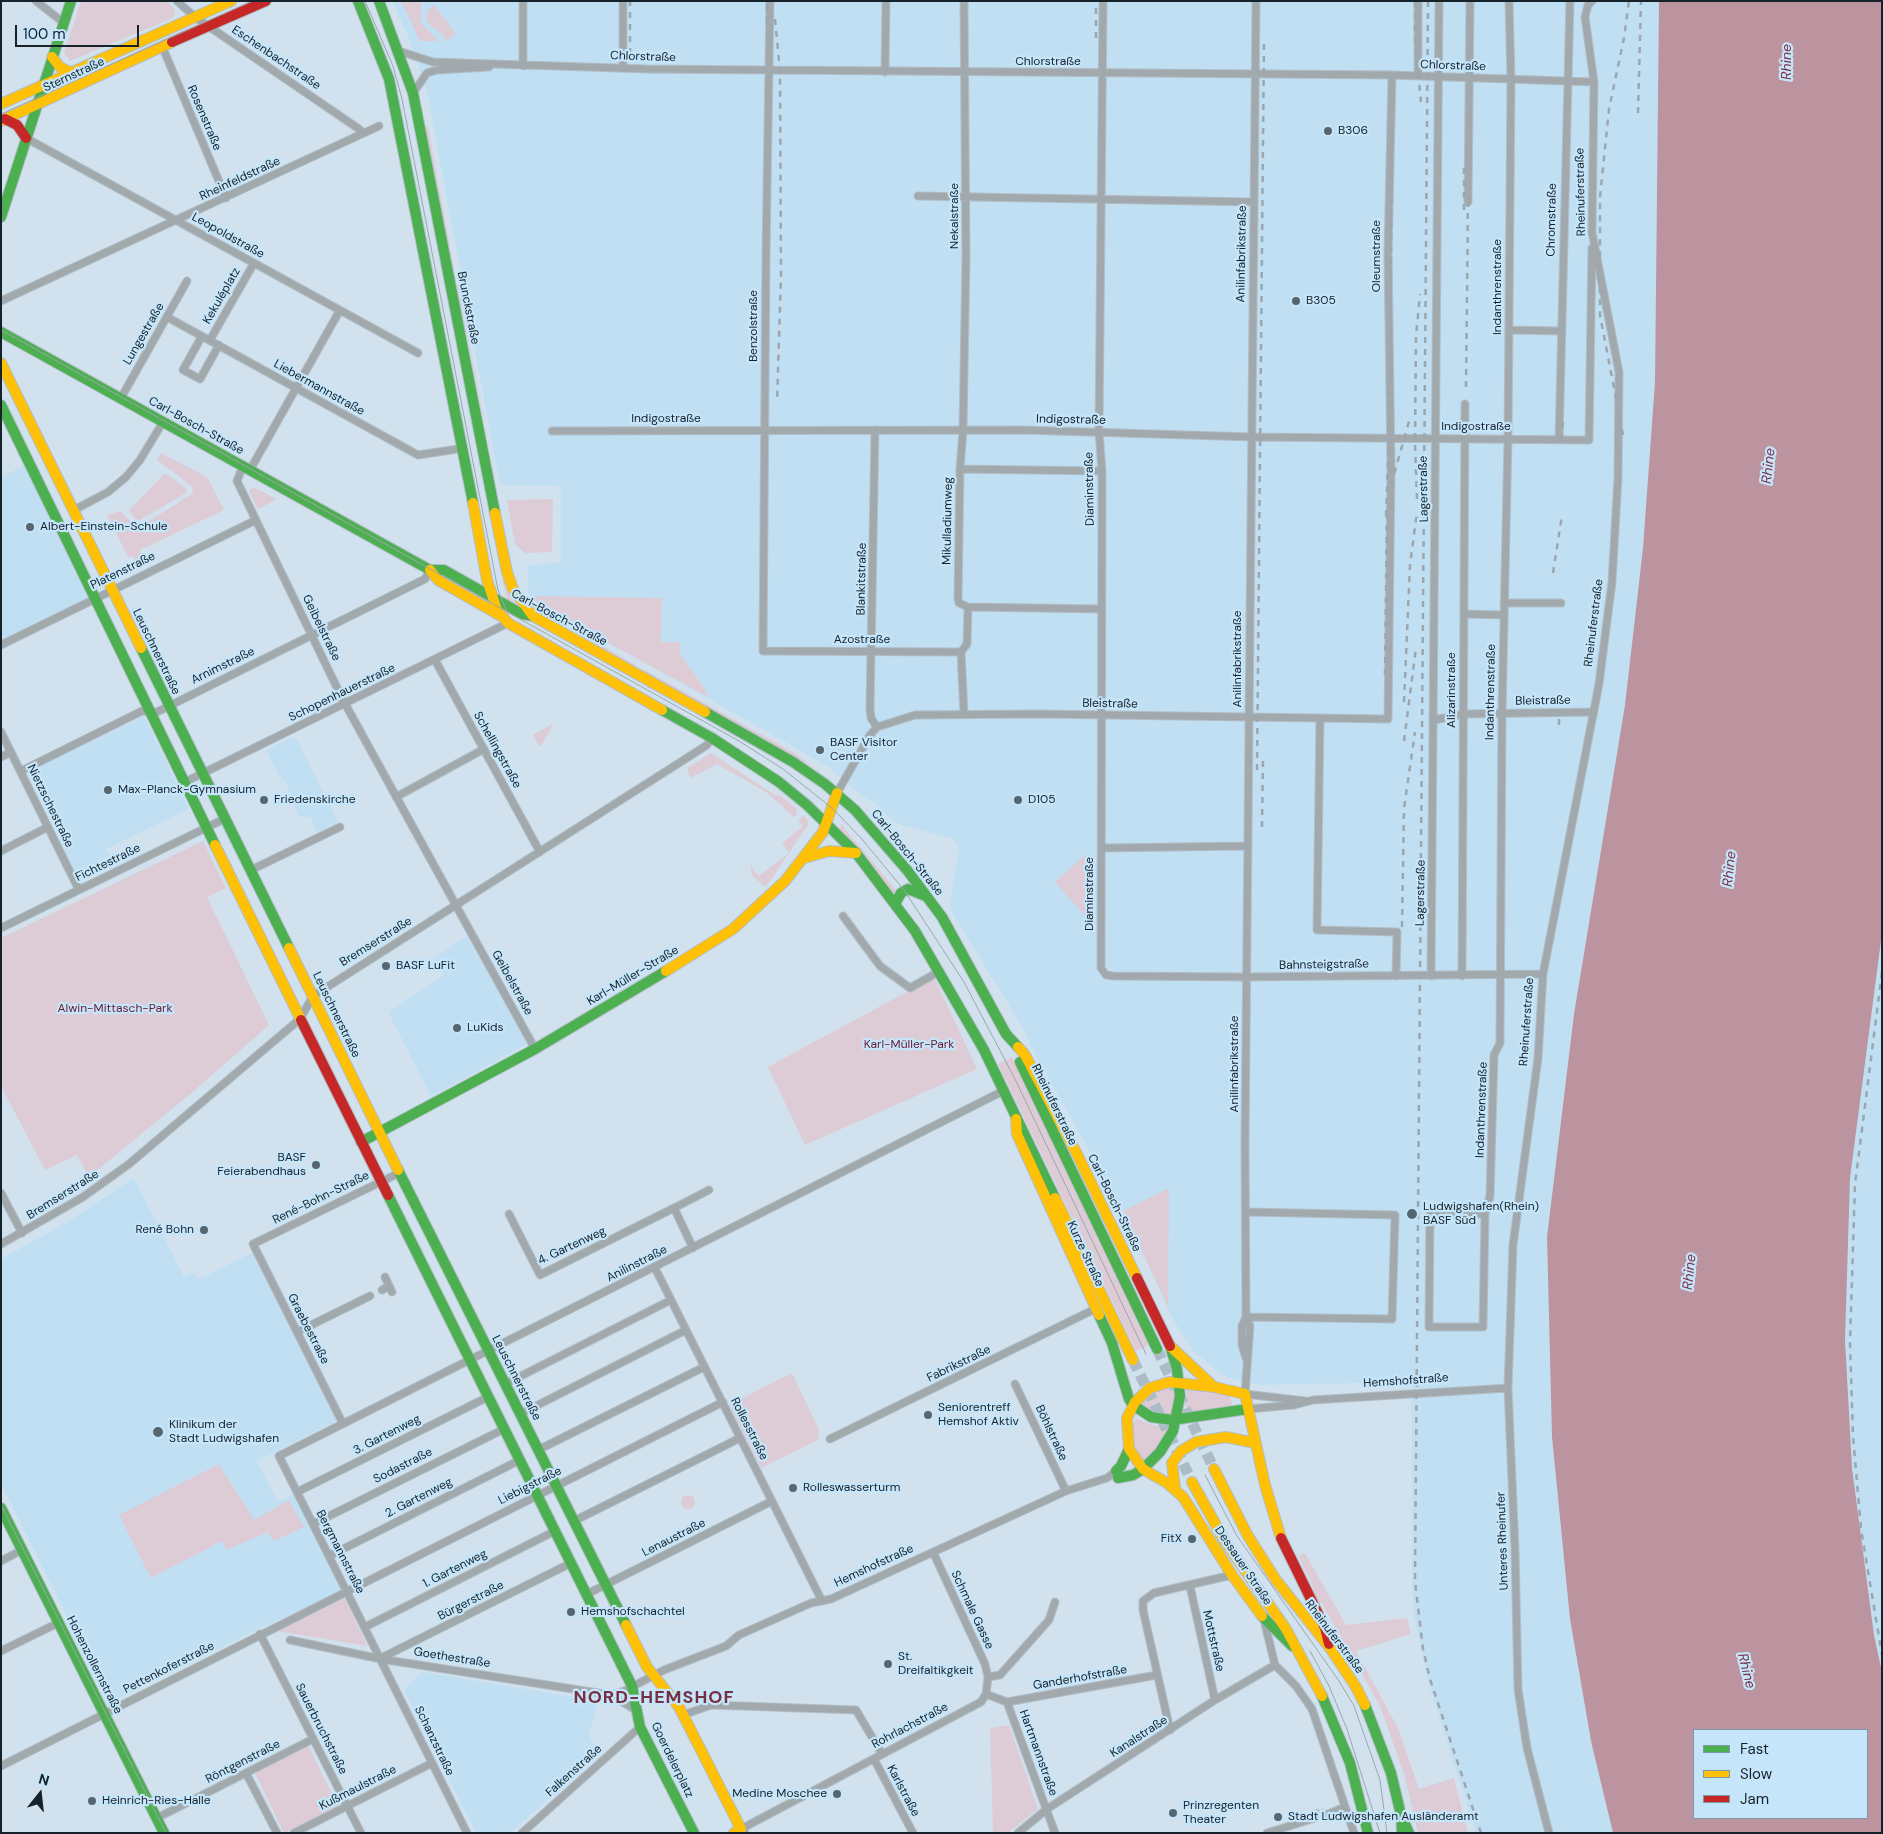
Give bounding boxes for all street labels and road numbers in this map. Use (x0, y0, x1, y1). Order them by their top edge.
street label: Eschenbachstraße (229, 23, 323, 93)
street label: Chlorstraße (610, 49, 676, 65)
street label: Sternstraße (41, 55, 107, 95)
street label: Chlorstraße (1015, 55, 1081, 69)
street label: Chlorstraße (1420, 58, 1486, 74)
street label: Rosenstraße (184, 83, 224, 153)
street label: Rheinuferstraße (1573, 148, 1589, 236)
street label: Rheinfeldstraße (197, 154, 283, 204)
street label: Nekalstraße (948, 183, 962, 249)
street label: Chromstraße (1544, 183, 1560, 257)
street label: Anilinfabrikstraße (1234, 205, 1250, 303)
street label: Leopoldstraße (189, 210, 267, 262)
street label: Oleumstraße (1370, 220, 1384, 292)
street label: Indanthrenstraße (1491, 239, 1505, 335)
street label: Kekuléplatz (200, 265, 244, 327)
street label: Brunckstraße (454, 270, 482, 346)
street label: Benzolstraße (747, 290, 761, 362)
street label: Lungestraße (120, 300, 168, 368)
street label: Liebermannstraße (271, 357, 367, 419)
street label: Carl-Bosch-Straße (146, 394, 246, 458)
street label: Indigostraße (631, 412, 701, 426)
street label: Indigostraße (1036, 412, 1106, 428)
street label: Indigostraße (1441, 420, 1511, 434)
street label: Diaminstraße (1082, 452, 1098, 526)
street label: Lagerstraße (1416, 456, 1432, 522)
street label: Mikulladiumweg (940, 477, 956, 565)
street label: Blankitstraße (854, 542, 870, 616)
street label: Platenstraße (88, 549, 158, 593)
street label: Rheinuferstraße (1581, 578, 1607, 668)
street label: Carl-Bosch-Straße (509, 587, 609, 649)
street label: Geibelstraße (299, 593, 343, 663)
street label: Leuschnerstraße (129, 607, 183, 697)
street label: Anilinfabrikstraße (1231, 610, 1245, 708)
street label: Azostraße (834, 633, 890, 647)
street label: Arnimstraße (189, 644, 257, 688)
street label: Indanthrenstraße (1483, 644, 1499, 740)
street label: Alizarinstraße (1445, 652, 1459, 728)
street label: Schopenhauerstraße (286, 661, 398, 725)
street label: Bleistraße (1515, 693, 1571, 709)
street label: Bleistraße (1082, 696, 1138, 712)
street label: Schellingstraße (470, 709, 524, 791)
street label: Nietzschestraße (24, 762, 76, 850)
street label: Carl-Bosch-Straße (868, 807, 946, 899)
street label: Fichtestraße (73, 841, 143, 885)
street label: Diaminstraße (1083, 857, 1097, 931)
street label: Lagerstraße (1413, 860, 1429, 926)
street label: Bremserstraße (337, 914, 415, 970)
street label: Karl-Müller-Straße (585, 943, 681, 1009)
street label: Geibelstraße (488, 948, 536, 1018)
street label: Bahnsteigstraße (1279, 957, 1369, 973)
street label: Leuschnerstraße (309, 970, 363, 1060)
street label: Rheinuferstraße (1517, 977, 1537, 1067)
street label: Anilinfabrikstraße (1228, 1015, 1242, 1113)
street label: Rheinuferstraße (1028, 1062, 1080, 1148)
street label: Indanthrenstraße (1473, 1062, 1491, 1158)
street label: Carl-Bosch-Straße (1084, 1152, 1144, 1254)
street label: Bremserstraße (24, 1167, 102, 1223)
street label: René-Bohn-Straße (270, 1168, 372, 1228)
street label: Kurze Straße (1064, 1219, 1106, 1289)
street label: 4. Gartenweg (536, 1224, 608, 1268)
street label: Anilinstraße (604, 1243, 670, 1285)
street label: Graebestraße (284, 1291, 332, 1367)
street label: Leuschnerstraße (488, 1333, 544, 1423)
street label: Fabrikstraße (925, 1342, 993, 1386)
street label: Hemshofstraße (1363, 1371, 1449, 1391)
street label: Rollesstraße (727, 1395, 771, 1463)
street label: Böhlstraße (1032, 1403, 1070, 1463)
street label: 3. Gartenweg (351, 1412, 423, 1458)
street label: Sodastraße (371, 1445, 435, 1487)
street label: Liebigstraße (496, 1464, 564, 1508)
street label: 2. Gartenweg (383, 1475, 455, 1521)
street label: Unteres Rheinufer (1494, 1491, 1512, 1591)
street label: Bergmannstraße (313, 1508, 367, 1596)
street label: Lenaustraße (640, 1516, 708, 1560)
street label: Dessauer Straße (1211, 1524, 1275, 1608)
street label: Hemshofstraße (832, 1541, 916, 1591)
street label: 1. Gartenweg (421, 1547, 489, 1591)
street label: Schmale Gasse (947, 1568, 997, 1652)
street label: Bürgerstraße (436, 1578, 506, 1624)
street label: Rheinuferstraße (1302, 1597, 1366, 1677)
street label: Mottstraße (1199, 1609, 1227, 1673)
street label: Hohenzollernstraße (63, 1614, 125, 1716)
street label: Pettenkoferstraße (121, 1639, 217, 1697)
street label: Goethestraße (413, 1645, 491, 1671)
street label: Ganderhofstraße (1032, 1663, 1128, 1693)
street label: Sauerbruchstraße (292, 1681, 350, 1777)
street label: Rohrlachstraße (869, 1700, 951, 1752)
street label: Schanzstraße (411, 1704, 457, 1778)
street label: Hartmannstraße (1016, 1708, 1060, 1798)
street label: Kanalstraße (1108, 1713, 1170, 1761)
street label: Goerdelerplatz (647, 1720, 697, 1800)
street label: Röntgenstraße (203, 1737, 283, 1787)
street label: Falkenstraße (543, 1742, 605, 1800)
street label: Kußmaulstraße (317, 1762, 399, 1814)
street label: Karlstraße (883, 1763, 923, 1819)

